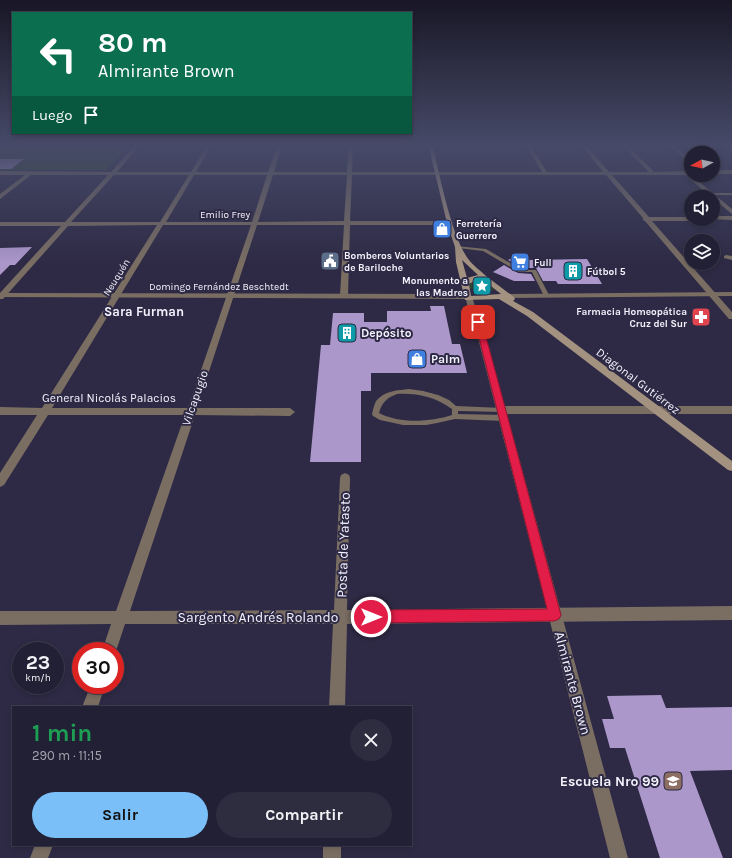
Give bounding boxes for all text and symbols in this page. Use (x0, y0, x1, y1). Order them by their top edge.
text: 80 m (98, 26, 167, 59)
icon: left (32, 28, 84, 80)
text: Almirante Brown (98, 60, 235, 82)
icon: arrive (80, 104, 102, 126)
text: Luego (32, 106, 72, 124)
north arrow (684, 146, 720, 182)
map controls (684, 146, 720, 270)
button: sound (684, 190, 720, 226)
street label: Emilio Frey (200, 209, 250, 221)
shop icon: Ferretería Guerrero (431, 218, 453, 240)
place label: Ferretería Guerrero (456, 218, 502, 242)
button: layers (684, 234, 720, 270)
public building icon: Bomberos Voluntarios de Bariloche (319, 250, 341, 272)
place label: Bomberos Voluntarios de Bariloche (344, 250, 449, 274)
supermarket icon: Full (509, 251, 531, 273)
street label: Neuquén (101, 257, 133, 298)
place label: Full (534, 257, 552, 269)
building icon: Fútbol 5 (562, 260, 584, 282)
place label: Fútbol 5 (587, 266, 626, 278)
place label: Monumento a las Madres (402, 275, 468, 299)
place icon: Monumento a las Madres (471, 275, 493, 297)
street label: Domingo Fernández Beschtedt (149, 281, 289, 293)
district label: Sara Furman (104, 304, 184, 319)
pin (461, 305, 495, 339)
place label: Farmacia Homeopática Cruz del Sur (576, 306, 687, 330)
pharmacy icon: Farmacia Homeopática Cruz del Sur (690, 306, 712, 328)
icon: arrive (467, 311, 489, 333)
building icon: Depósito (336, 322, 358, 344)
place label: Depósito (361, 326, 412, 340)
street label: Diagonal Gutiérrez (593, 345, 683, 417)
shop icon: Palm (406, 348, 428, 370)
place label: Palm (431, 352, 460, 366)
street label: Vilcapugio (179, 368, 211, 428)
street label: General Nicolás Palacios (42, 391, 176, 405)
street label: Posta de Yatasto (333, 492, 354, 598)
position arrow (350, 596, 392, 638)
street label: Sargento Andrés Rolando (178, 609, 338, 626)
street label: Almirante Brown (551, 630, 594, 737)
speed limit sign: 30 (72, 642, 124, 694)
text: 23 (26, 651, 50, 674)
text: km/h (25, 672, 51, 684)
text: 1 min (32, 719, 92, 747)
button: close (350, 719, 392, 761)
text: 290 m · 11:15 (32, 748, 102, 763)
school or university icon: Escuela Nro 99 (662, 770, 684, 792)
place label: Escuela Nro 99 (560, 773, 659, 790)
button: Salir (32, 792, 208, 838)
button: Compartir (216, 792, 392, 838)

